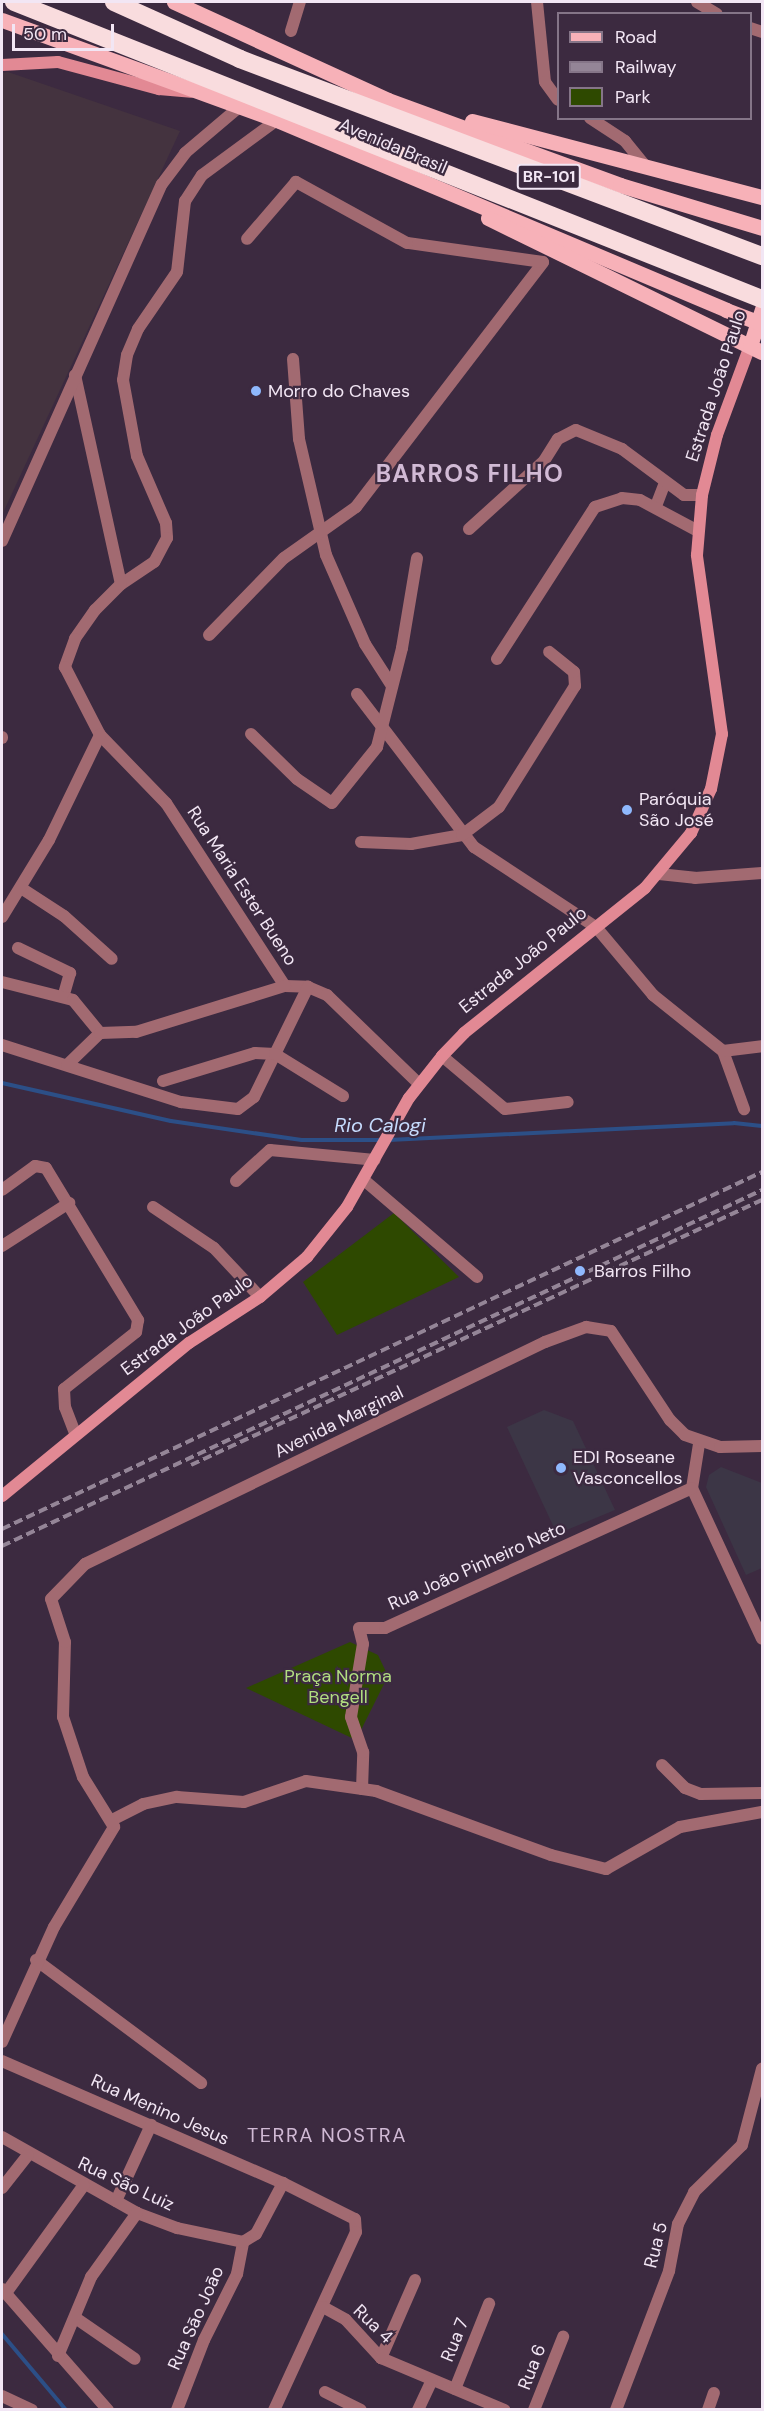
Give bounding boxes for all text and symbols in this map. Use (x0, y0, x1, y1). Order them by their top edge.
scale bar (15, 12, 117, 50)
legend (557, 12, 752, 120)
text: 50 m (23, 22, 67, 46)
text: Road (615, 25, 657, 49)
text: Railway (615, 55, 677, 79)
text: Park (615, 85, 651, 109)
street label: Avenida Brasil (336, 113, 450, 179)
road number: BR-101 (516, 164, 582, 190)
street label: Estrada João Paulo (681, 308, 751, 464)
place label: Morro do Chaves (268, 380, 410, 402)
marker: Morro do Chaves (249, 384, 263, 398)
district label: BARROS FILHO (376, 460, 564, 488)
place label: Paróquia São José (639, 789, 714, 832)
street label: Rua Maria Ester Bueno (182, 802, 302, 970)
marker: Paróquia São José (620, 803, 634, 817)
street label: Estrada João Paulo (455, 902, 591, 1018)
water label: Rio Calogi (334, 1113, 426, 1137)
place label: Barros Filho (594, 1260, 691, 1282)
marker: Barros Filho (571, 1262, 589, 1280)
street label: Estrada João Paulo (117, 1270, 257, 1380)
street label: Avenida Marginal (271, 1381, 407, 1463)
place label: EDI Roseane Vasconcellos (573, 1447, 682, 1490)
marker: EDI Roseane Vasconcellos (554, 1461, 568, 1475)
street label: Rua João Pinheiro Neto (385, 1517, 569, 1615)
park label: Praça Norma Bengell (284, 1666, 392, 1708)
street label: Rua Menino Jesus (88, 2070, 232, 2150)
district label: TERRA NOSTRA (247, 2123, 407, 2147)
street label: Rua São Luiz (74, 2152, 178, 2216)
street label: Rua 5 (640, 2220, 672, 2270)
street label: Rua Sāo Joāo (163, 2263, 229, 2373)
street label: Rua 4 (349, 2300, 397, 2348)
street label: Rua 7 (437, 2315, 473, 2365)
street label: Rua 6 (514, 2341, 550, 2393)

